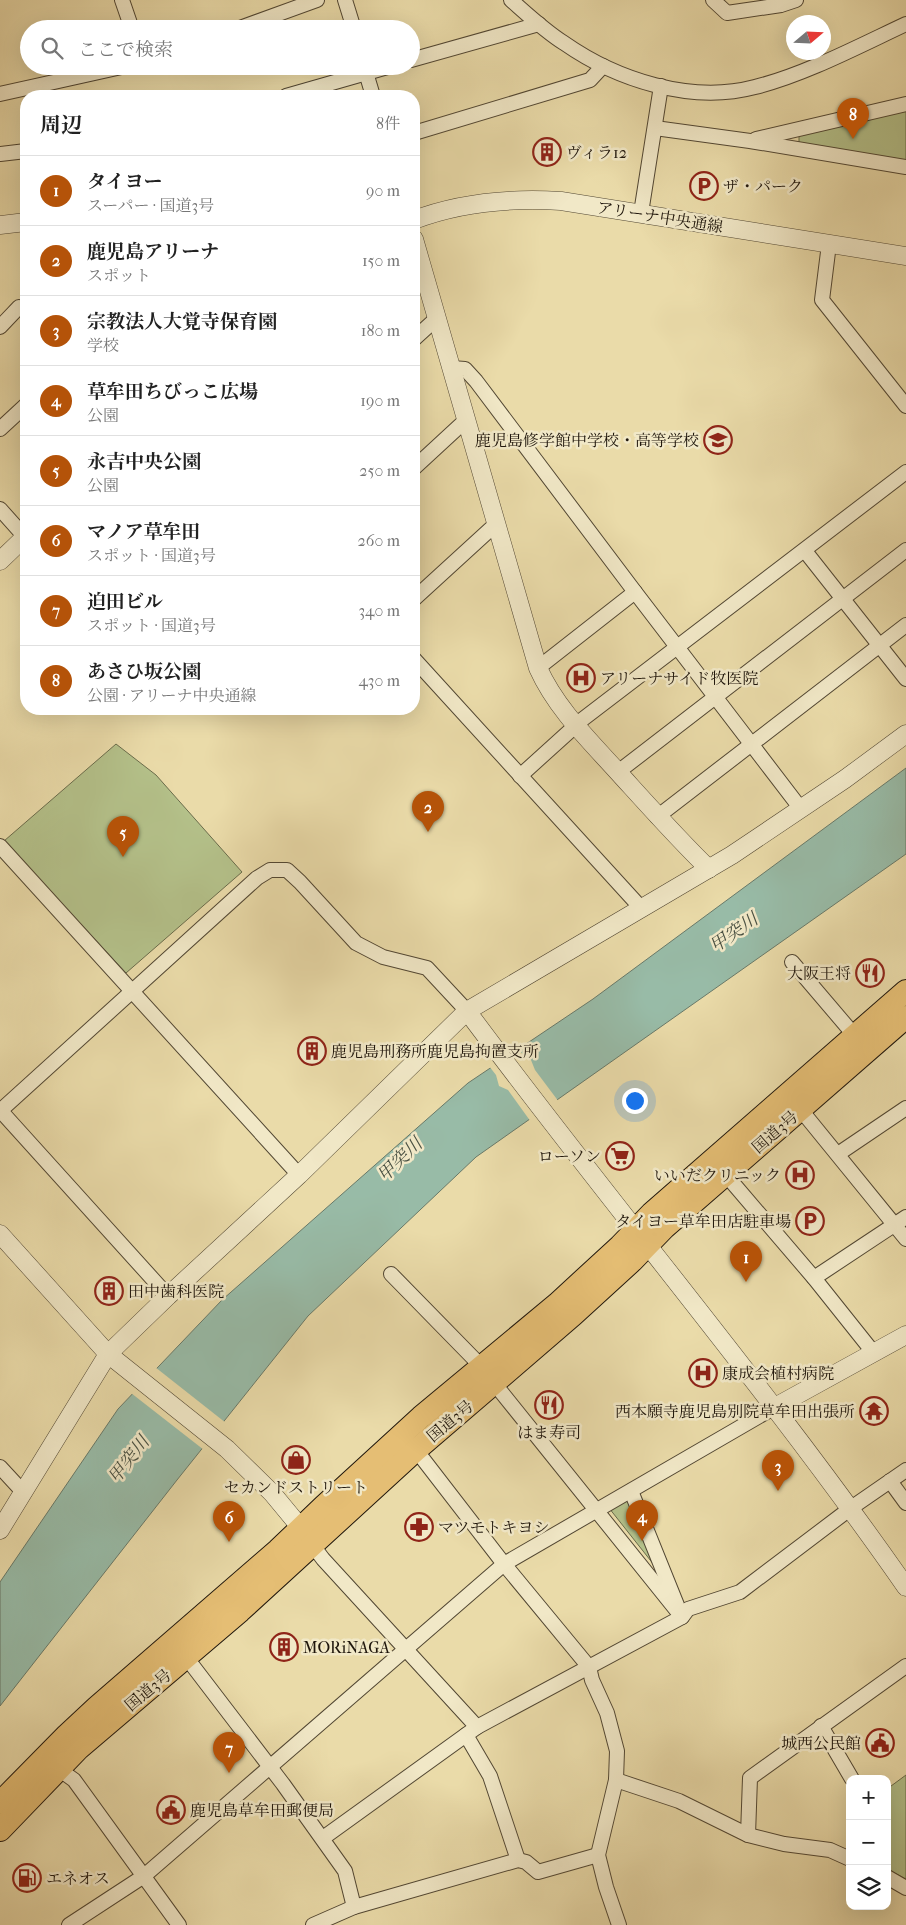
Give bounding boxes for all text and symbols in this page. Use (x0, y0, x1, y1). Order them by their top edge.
north arrow (786, 15, 831, 60)
search box (20, 20, 420, 75)
icon: search (38, 34, 66, 62)
text: ここで検索 (78, 39, 173, 61)
pin: 8 (837, 98, 869, 139)
text: 周辺 (40, 113, 82, 137)
text: 8件 (376, 114, 400, 133)
building icon: ヴィラ12 (532, 137, 562, 167)
place label: ヴィラ12 (566, 143, 627, 162)
text: タイヨー (87, 171, 163, 193)
parking icon: ザ・パーク (689, 171, 719, 201)
place label: ザ・パーク (723, 177, 803, 196)
text: 1 (53, 181, 59, 200)
text: 90 m (366, 181, 400, 200)
text: スーパー · 国道3号 (87, 196, 214, 215)
street label: アリーナ中央通線 (596, 198, 724, 236)
text: 鹿児島アリーナ (87, 241, 219, 263)
text: 2 (52, 251, 60, 270)
text: 150 m (362, 251, 400, 270)
text: スポット (87, 266, 151, 285)
text: 宗教法人大覚寺保育園 (87, 311, 277, 333)
text: 3 (53, 321, 59, 340)
text: 180 m (361, 321, 400, 340)
text: 学校 (87, 336, 119, 355)
text: 草牟田ちびっこ広場 (87, 381, 258, 403)
text: 4 (51, 391, 61, 410)
text: 190 m (360, 391, 400, 410)
text: 公園 (87, 406, 119, 425)
school or university icon: 鹿児島修学館中学校・高等学校 (703, 425, 733, 455)
place label: 鹿児島修学館中学校・高等学校 (475, 431, 699, 450)
text: 永吉中央公園 (87, 451, 201, 473)
text: 5 (53, 461, 59, 480)
text: 250 m (359, 461, 400, 480)
text: 公園 (87, 476, 119, 495)
text: マノア草牟田 (87, 521, 200, 543)
text: 6 (52, 531, 60, 550)
text: 260 m (358, 531, 400, 550)
text: スポット · 国道3号 (87, 546, 216, 565)
text: 迫田ビル (87, 591, 163, 613)
text: 7 (52, 601, 60, 620)
text: 340 m (358, 601, 400, 620)
text: スポット · 国道3号 (87, 616, 216, 635)
text: あさひ坂公園 (87, 661, 201, 683)
hospital icon: アリーナサイド牧医院 (566, 663, 596, 693)
place label: アリーナサイド牧医院 (600, 669, 758, 688)
text: 8 (52, 671, 60, 690)
text: 430 m (358, 671, 400, 690)
text: 公園 · アリーナ中央通線 (87, 686, 256, 705)
pin: 2 (412, 791, 444, 832)
pin: 5 (107, 816, 139, 857)
water label: 甲突川 (706, 908, 764, 957)
restaurant icon: 大阪王将 (855, 958, 885, 988)
place label: 大阪王将 (787, 964, 851, 983)
building icon: 鹿児島刑務所鹿児島拘置支所 (297, 1036, 327, 1066)
place label: 鹿児島刑務所鹿児島拘置支所 (331, 1042, 539, 1061)
your location (622, 1088, 648, 1114)
street label: 国道3号 (748, 1107, 802, 1157)
water label: 甲突川 (373, 1132, 428, 1186)
supermarket icon: ローソン (605, 1141, 635, 1171)
place label: ローソン (538, 1147, 601, 1166)
hospital icon: いいだクリニック (785, 1160, 815, 1190)
place label: いいだクリニック (654, 1166, 781, 1185)
parking icon: タイヨー草牟田店駐車場 (795, 1206, 825, 1236)
place label: タイヨー草牟田店駐車場 (615, 1212, 791, 1231)
pin: 1 (730, 1241, 762, 1282)
building icon: 田中歯科医院 (94, 1276, 124, 1306)
place label: 田中歯科医院 (128, 1282, 224, 1301)
hospital icon: 康成会植村病院 (688, 1358, 718, 1388)
place label: 康成会植村病院 (722, 1364, 834, 1383)
restaurant icon: はま寿司 (534, 1390, 564, 1420)
street label: 国道3号 (423, 1396, 477, 1446)
temple icon: 西本願寺鹿児島別院草牟田出張所 (859, 1396, 889, 1426)
place label: 西本願寺鹿児島別院草牟田出張所 (615, 1402, 855, 1421)
place label: はま寿司 (517, 1423, 581, 1442)
water label: 甲突川 (104, 1431, 155, 1488)
shop icon: セカンドストリート (281, 1445, 311, 1475)
pin: 3 (762, 1450, 794, 1491)
place label: セカンドストリート (224, 1478, 368, 1497)
pin: 4 (626, 1500, 658, 1541)
pin: 6 (213, 1501, 245, 1542)
pharmacy icon: マツモトキヨシ (404, 1512, 434, 1542)
place label: マツモトキヨシ (438, 1518, 550, 1537)
building icon: MORiNAGA (269, 1632, 299, 1662)
place label: MORiNAGA (303, 1638, 390, 1657)
street label: 国道3号 (121, 1665, 175, 1715)
public building icon: 城西公民館 (865, 1728, 895, 1758)
pin: 7 (213, 1732, 245, 1773)
place label: 城西公民館 (781, 1734, 861, 1753)
map controls (846, 1775, 891, 1910)
button: + (846, 1775, 891, 1820)
public building icon: 鹿児島草牟田郵便局 (156, 1795, 186, 1825)
place label: 鹿児島草牟田郵便局 (190, 1801, 334, 1820)
button: − (846, 1820, 891, 1865)
fuel station icon: エネオス (12, 1863, 42, 1893)
button: layers (846, 1865, 891, 1910)
place label: エネオス (46, 1869, 110, 1888)

